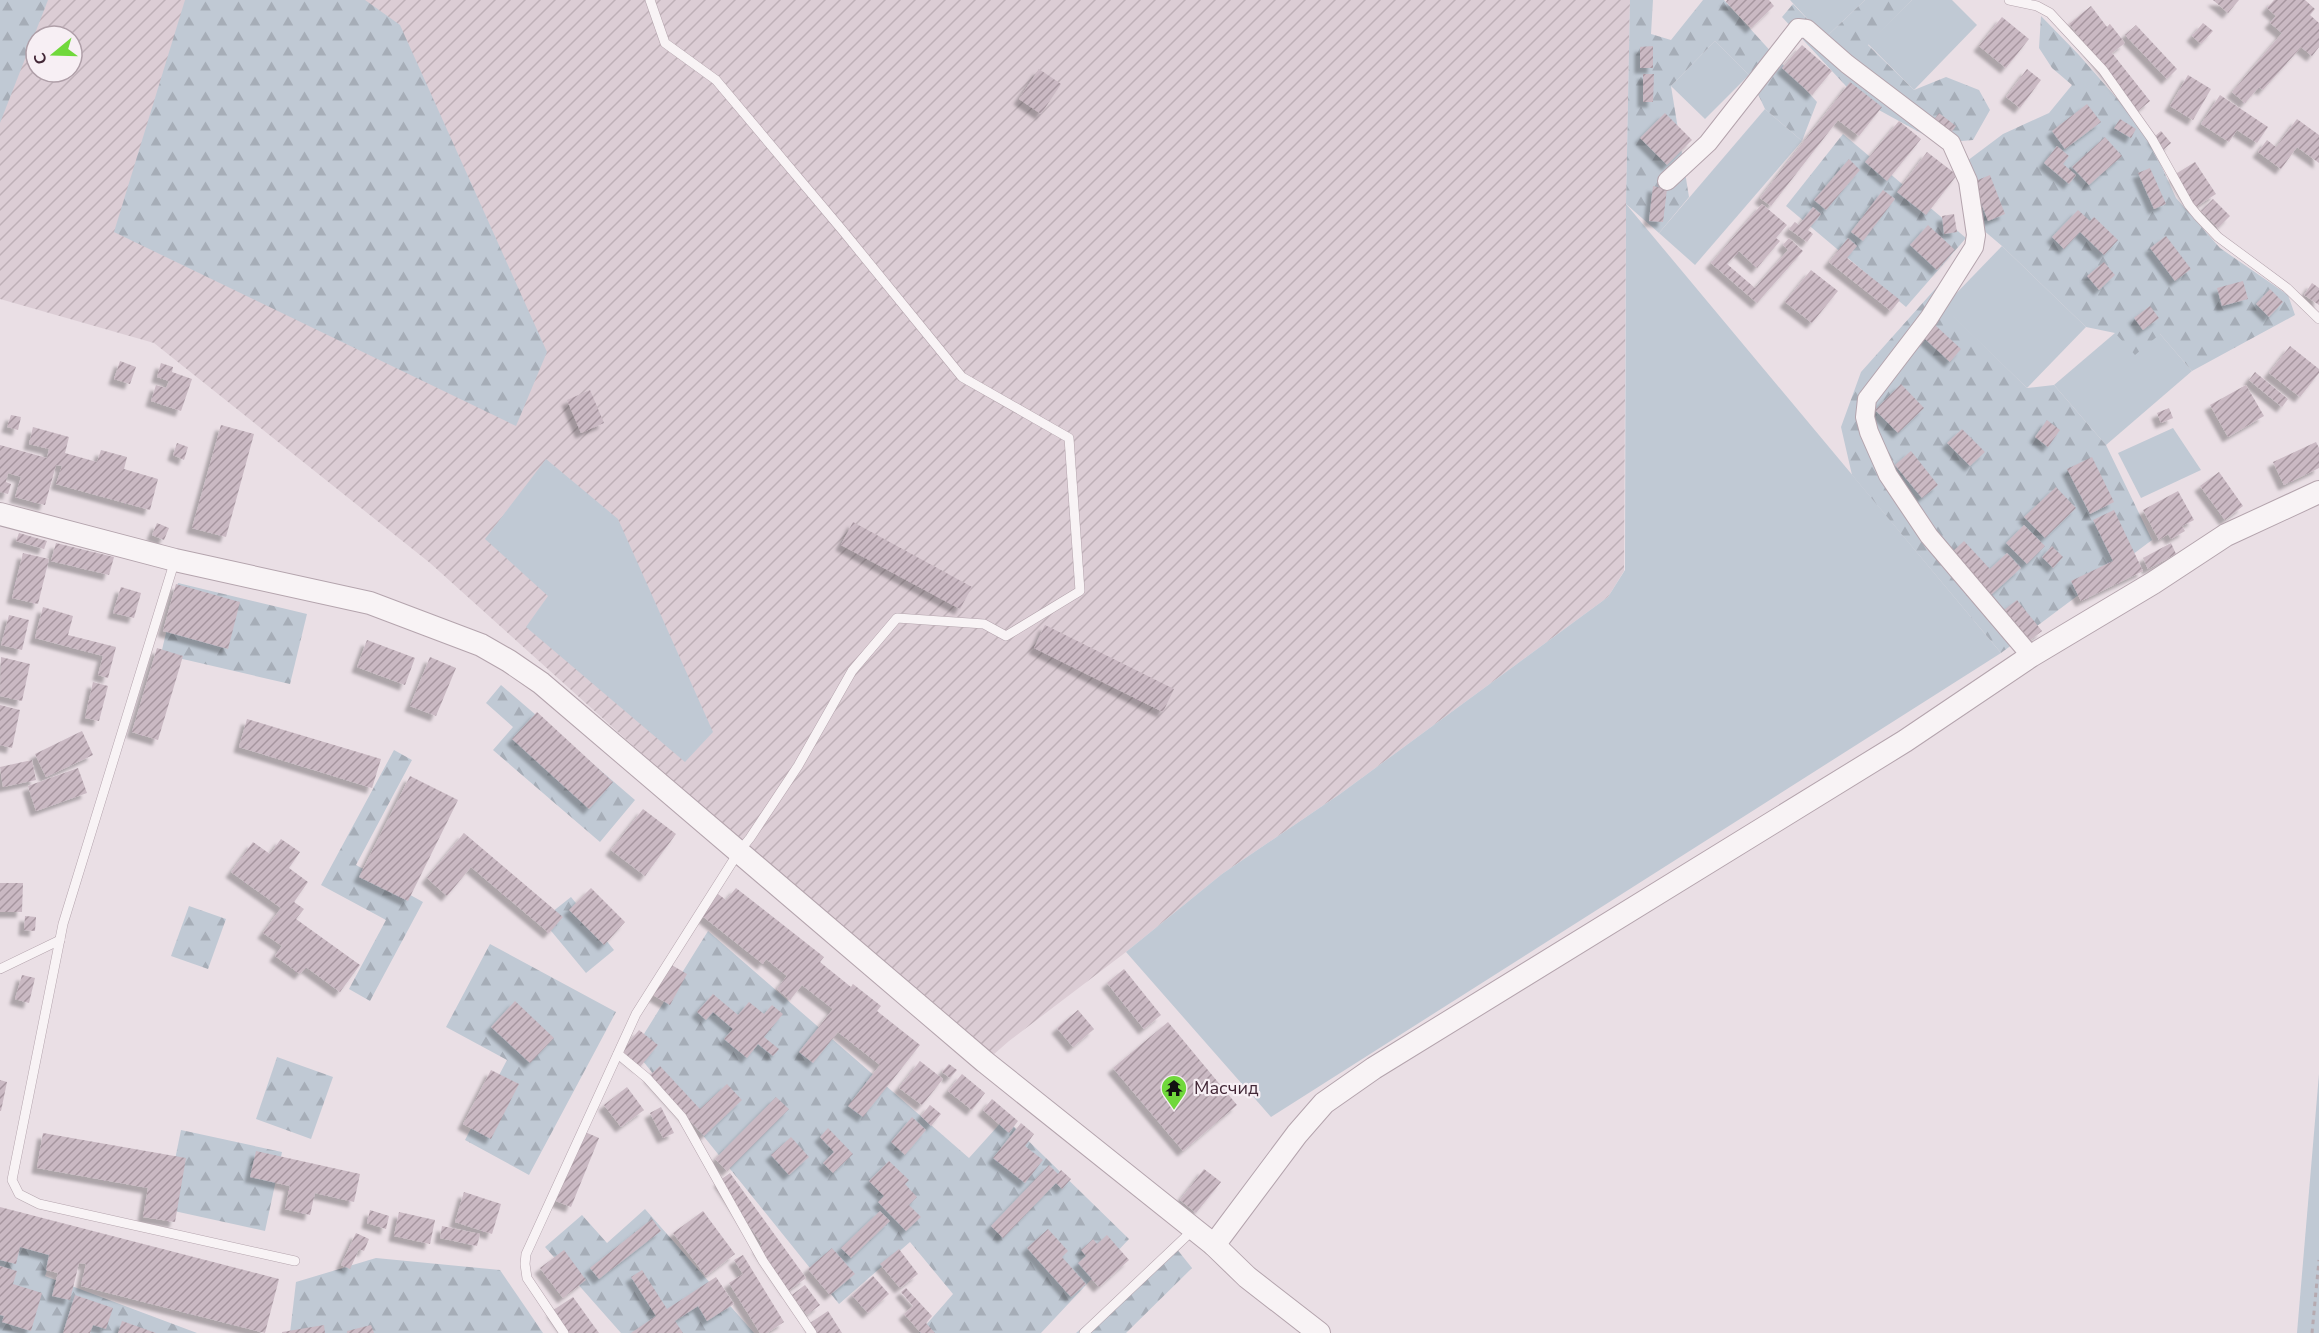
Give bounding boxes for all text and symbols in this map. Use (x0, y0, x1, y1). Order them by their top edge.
north arrow (24, 24, 84, 84)
text: С (29, 50, 53, 67)
temple icon: Масчид (1159, 1073, 1189, 1111)
place label: Масчид (1194, 1076, 1259, 1100)

